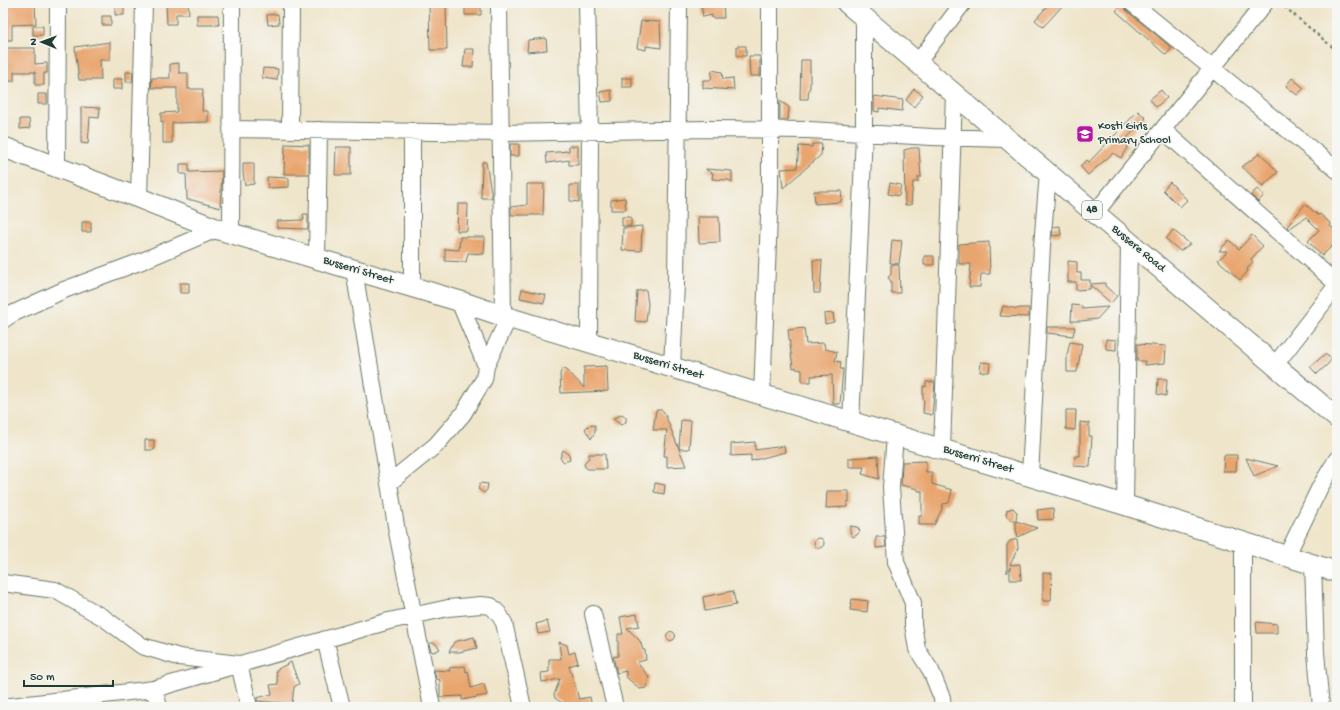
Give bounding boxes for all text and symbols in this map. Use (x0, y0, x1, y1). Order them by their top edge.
north arrow (22, 22, 62, 62)
text: N (28, 38, 40, 46)
place label: Kosti Girls Primary School (1097, 120, 1171, 148)
school or university icon: Kosti Girls Primary School (1075, 124, 1095, 144)
road number: 48 (1082, 201, 1102, 219)
street label: Bussere Road (1107, 222, 1169, 276)
street label: Busserri Street (320, 253, 396, 289)
street label: Busserri Street (630, 348, 706, 384)
street label: Busserri Street (940, 442, 1016, 478)
scale bar (24, 662, 113, 688)
text: 50 m (30, 671, 55, 685)

